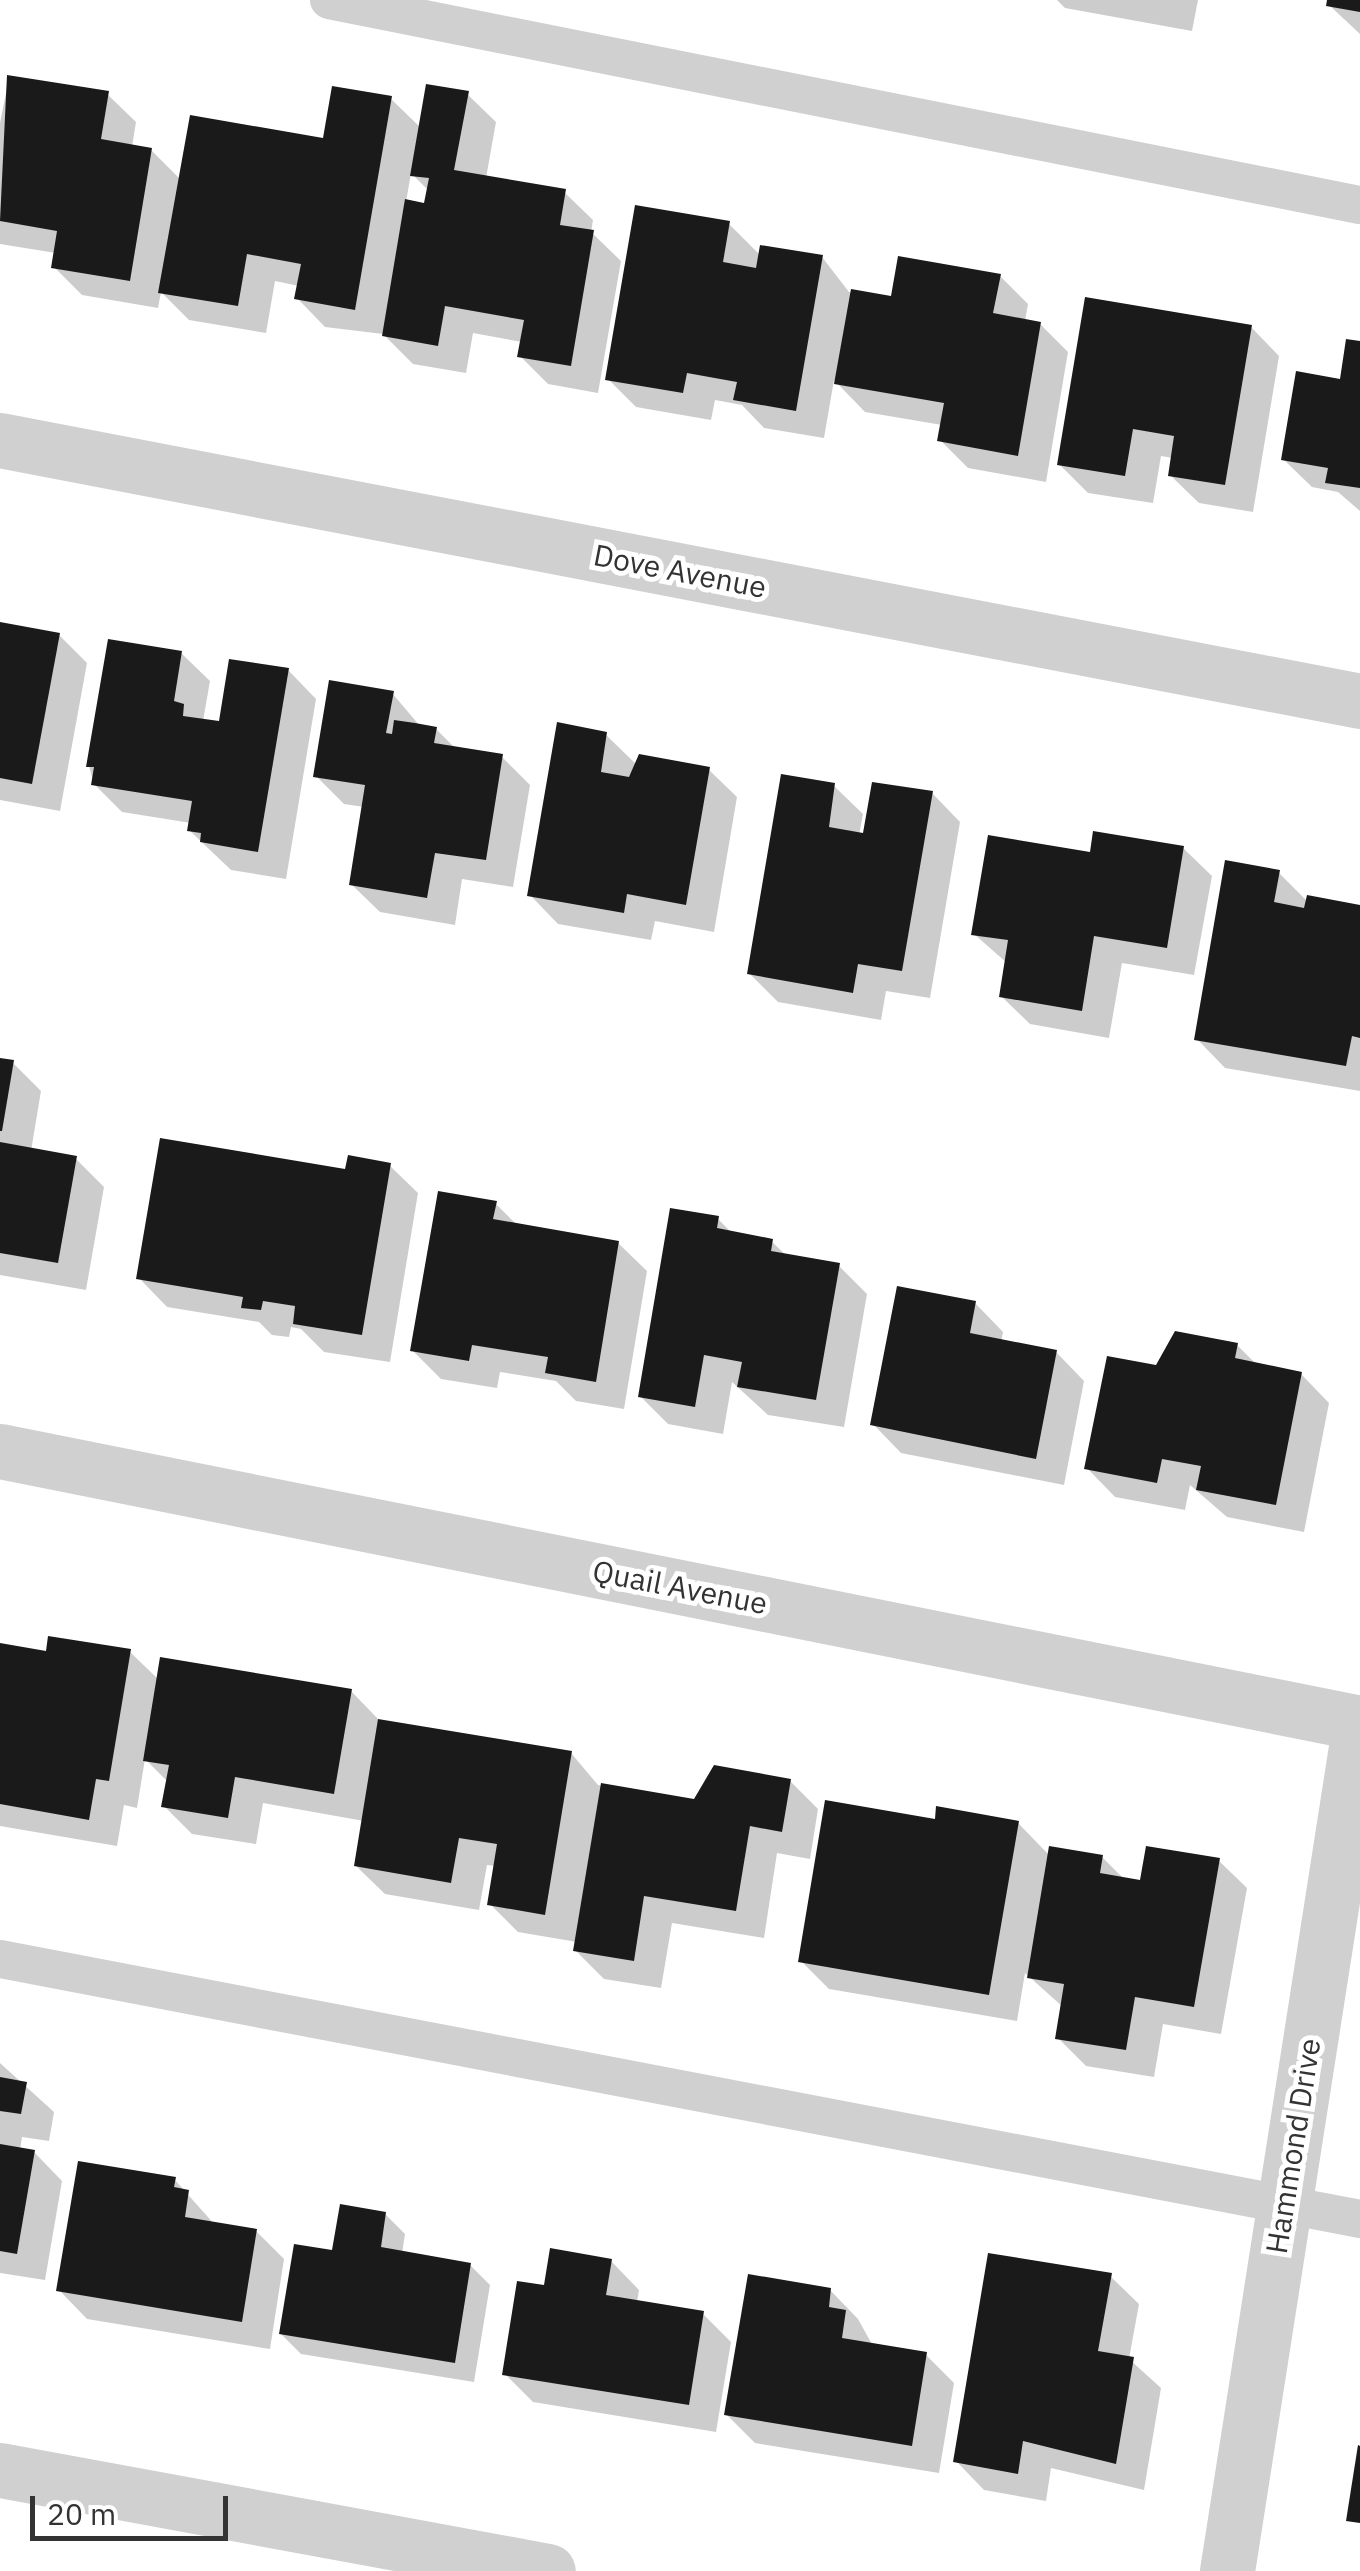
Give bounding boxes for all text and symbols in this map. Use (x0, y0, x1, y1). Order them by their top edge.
street label: Dove Avenue (591, 537, 769, 605)
street label: Quail Avenue (590, 1552, 770, 1622)
street label: Hammond Drive (1258, 2036, 1328, 2256)
scale bar (35, 2476, 232, 2538)
text: 20 m (47, 2494, 116, 2533)

